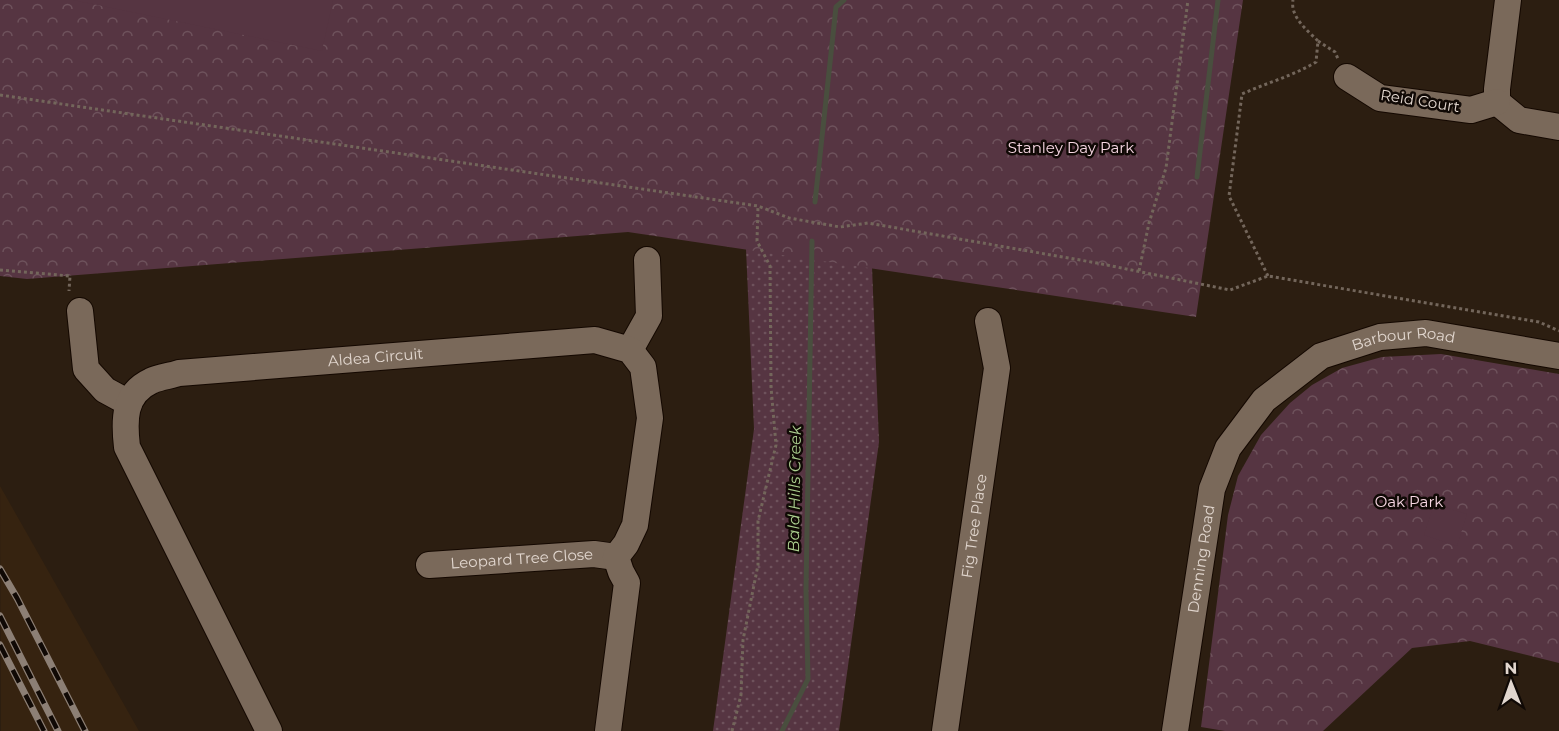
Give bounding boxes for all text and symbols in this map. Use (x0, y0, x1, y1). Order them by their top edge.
street label: Reid Court (1379, 85, 1461, 116)
park label: Stanley Day Park (1008, 138, 1134, 157)
street label: Barbour Road (1349, 323, 1457, 355)
street label: Aldea Circuit (327, 344, 424, 370)
water label: Bald Hills Creek (784, 424, 805, 553)
street label: Fig Tree Place (957, 473, 991, 579)
park label: Oak Park (1375, 492, 1443, 511)
street label: Denning Road (1183, 503, 1218, 614)
street label: Leopard Tree Close (450, 544, 594, 573)
north arrow (1481, 653, 1541, 713)
text: N (1504, 659, 1517, 678)

